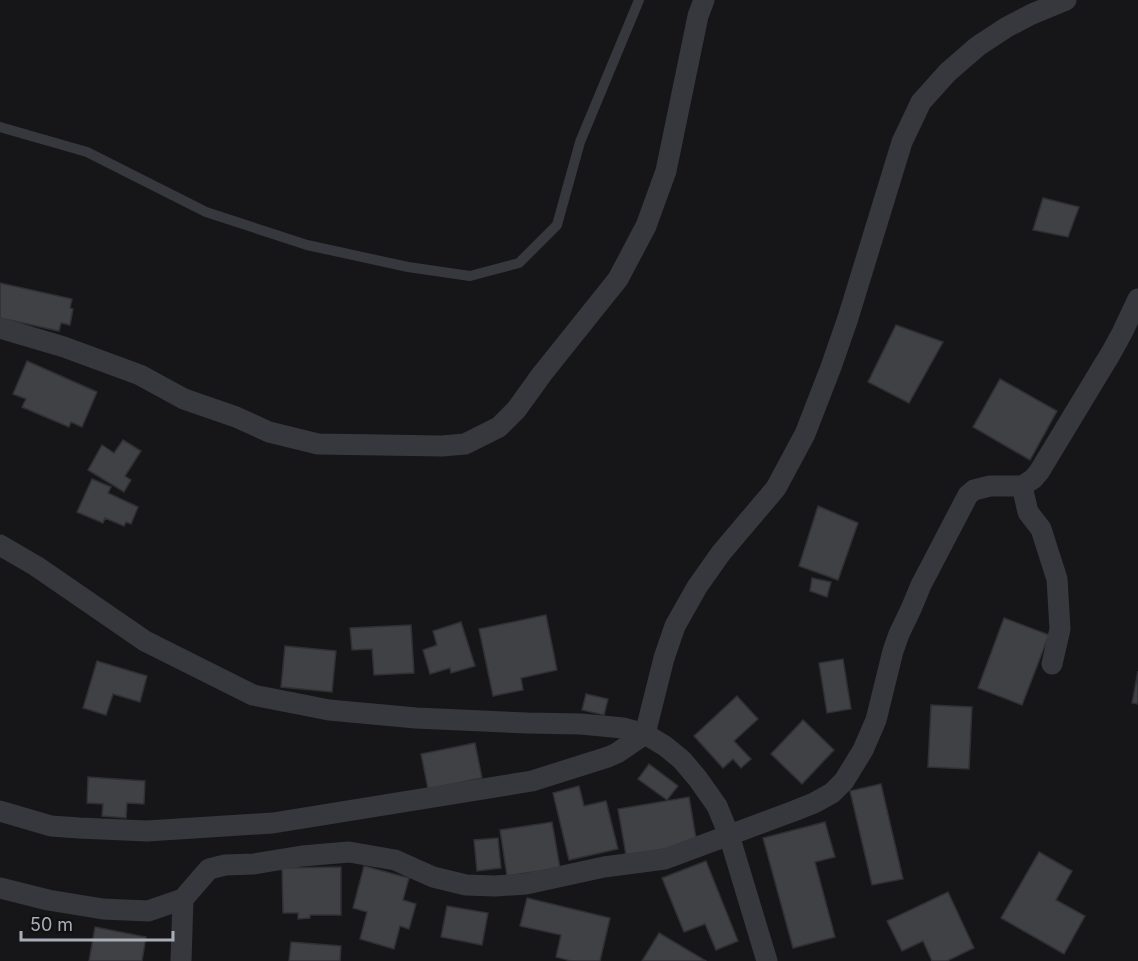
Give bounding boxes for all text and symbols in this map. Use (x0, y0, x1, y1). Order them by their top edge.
scale bar (21, 904, 172, 942)
text: 50 m (30, 914, 73, 935)

